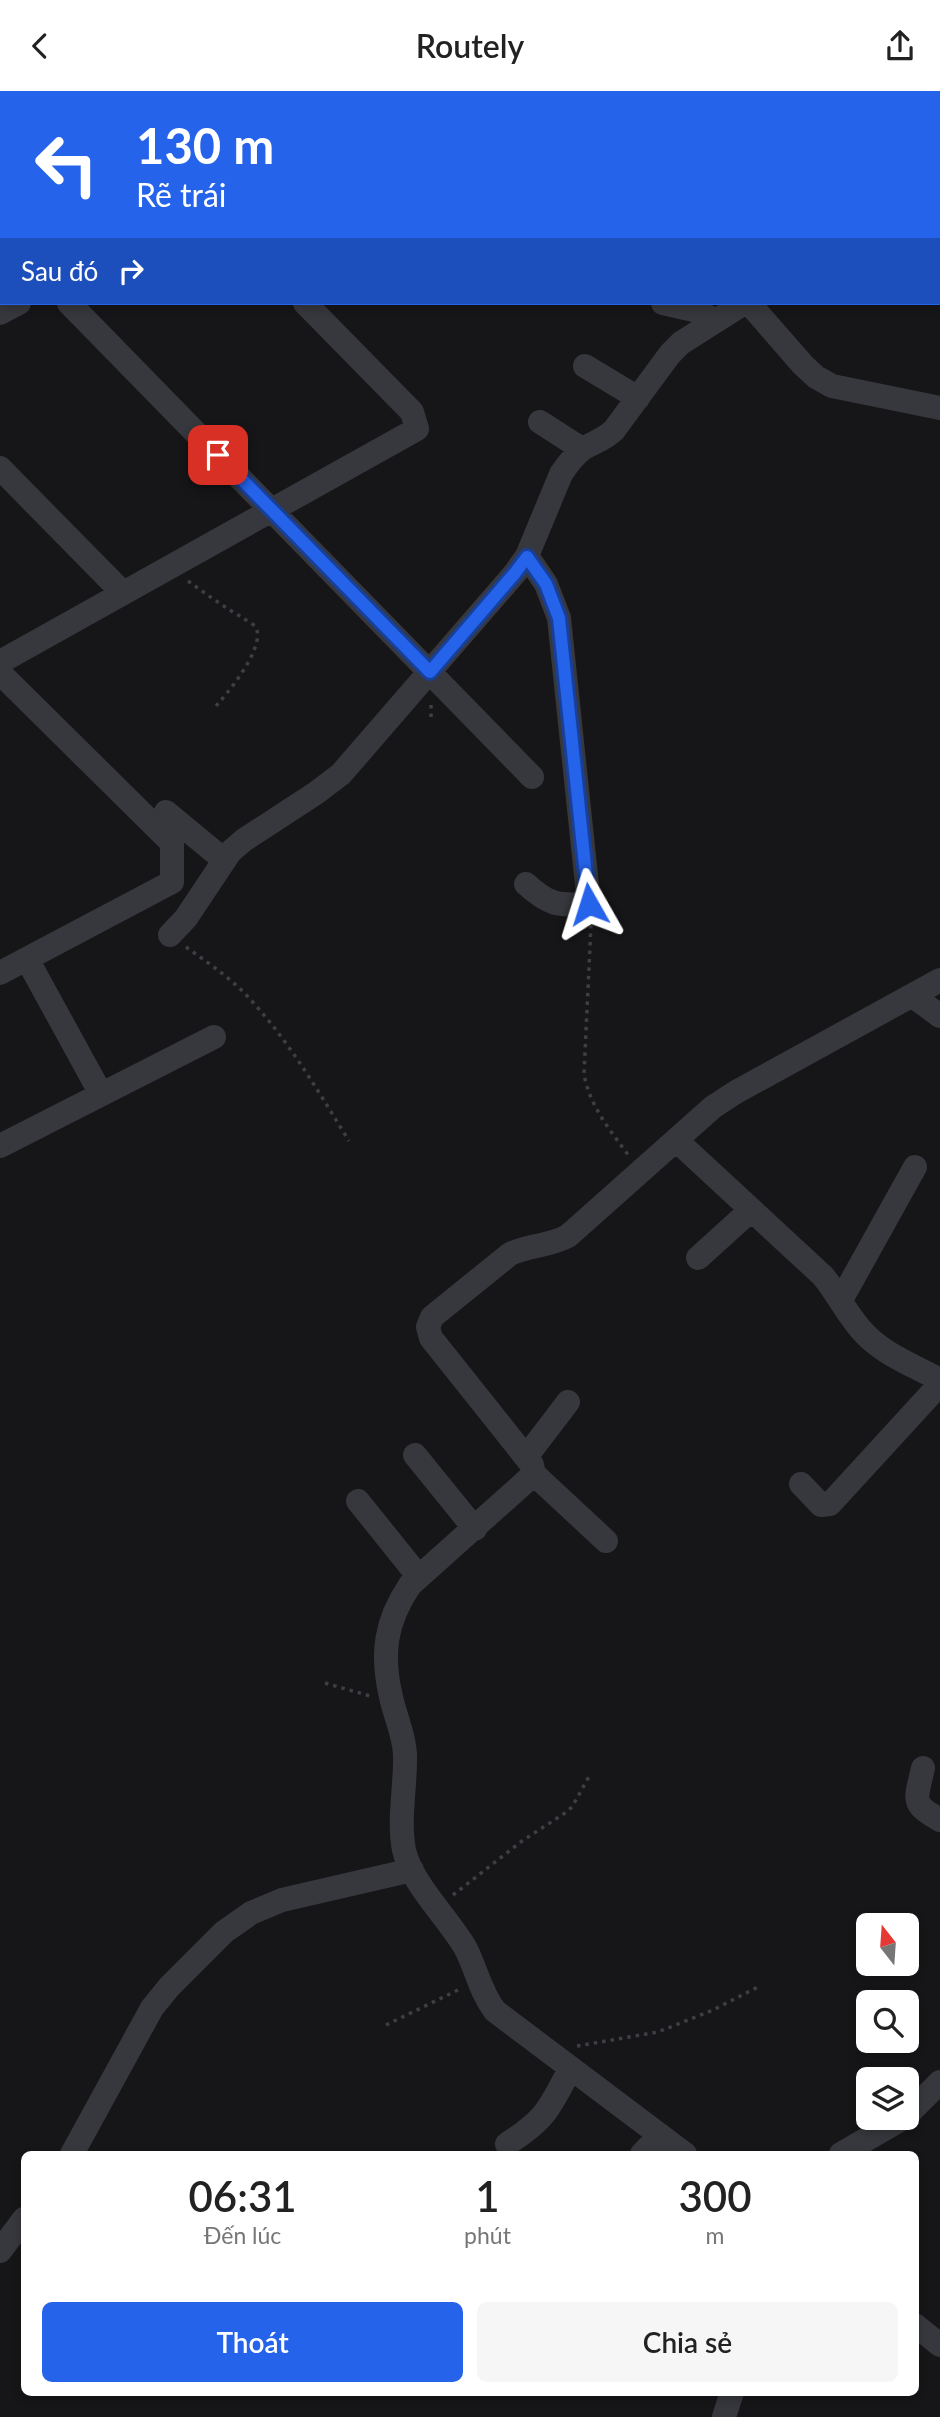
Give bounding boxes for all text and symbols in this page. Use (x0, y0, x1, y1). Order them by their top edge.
text: Routely (416, 26, 524, 65)
icon: back (21, 27, 59, 65)
icon: share (881, 27, 919, 65)
text: 130 m (136, 116, 274, 174)
icon: left (21, 119, 112, 210)
text: Rẽ trái (136, 175, 227, 214)
icon: right (112, 252, 150, 290)
text: Sau đó (21, 255, 98, 287)
pin (188, 425, 248, 485)
icon: arrive (199, 436, 237, 474)
position arrow (552, 867, 626, 941)
north arrow (856, 1913, 919, 1976)
map controls (856, 1913, 919, 2130)
button: search (856, 1990, 919, 2053)
button: layers (856, 2067, 919, 2130)
text: 06:31 (189, 2171, 297, 2221)
text: 1 (475, 2171, 500, 2221)
text: 300 (678, 2171, 752, 2221)
text: Đến lúc (204, 2221, 281, 2249)
text: phút (464, 2221, 511, 2249)
text: m (705, 2221, 724, 2249)
button: Thoát (42, 2302, 463, 2382)
button: Chia sẻ (477, 2302, 898, 2382)

